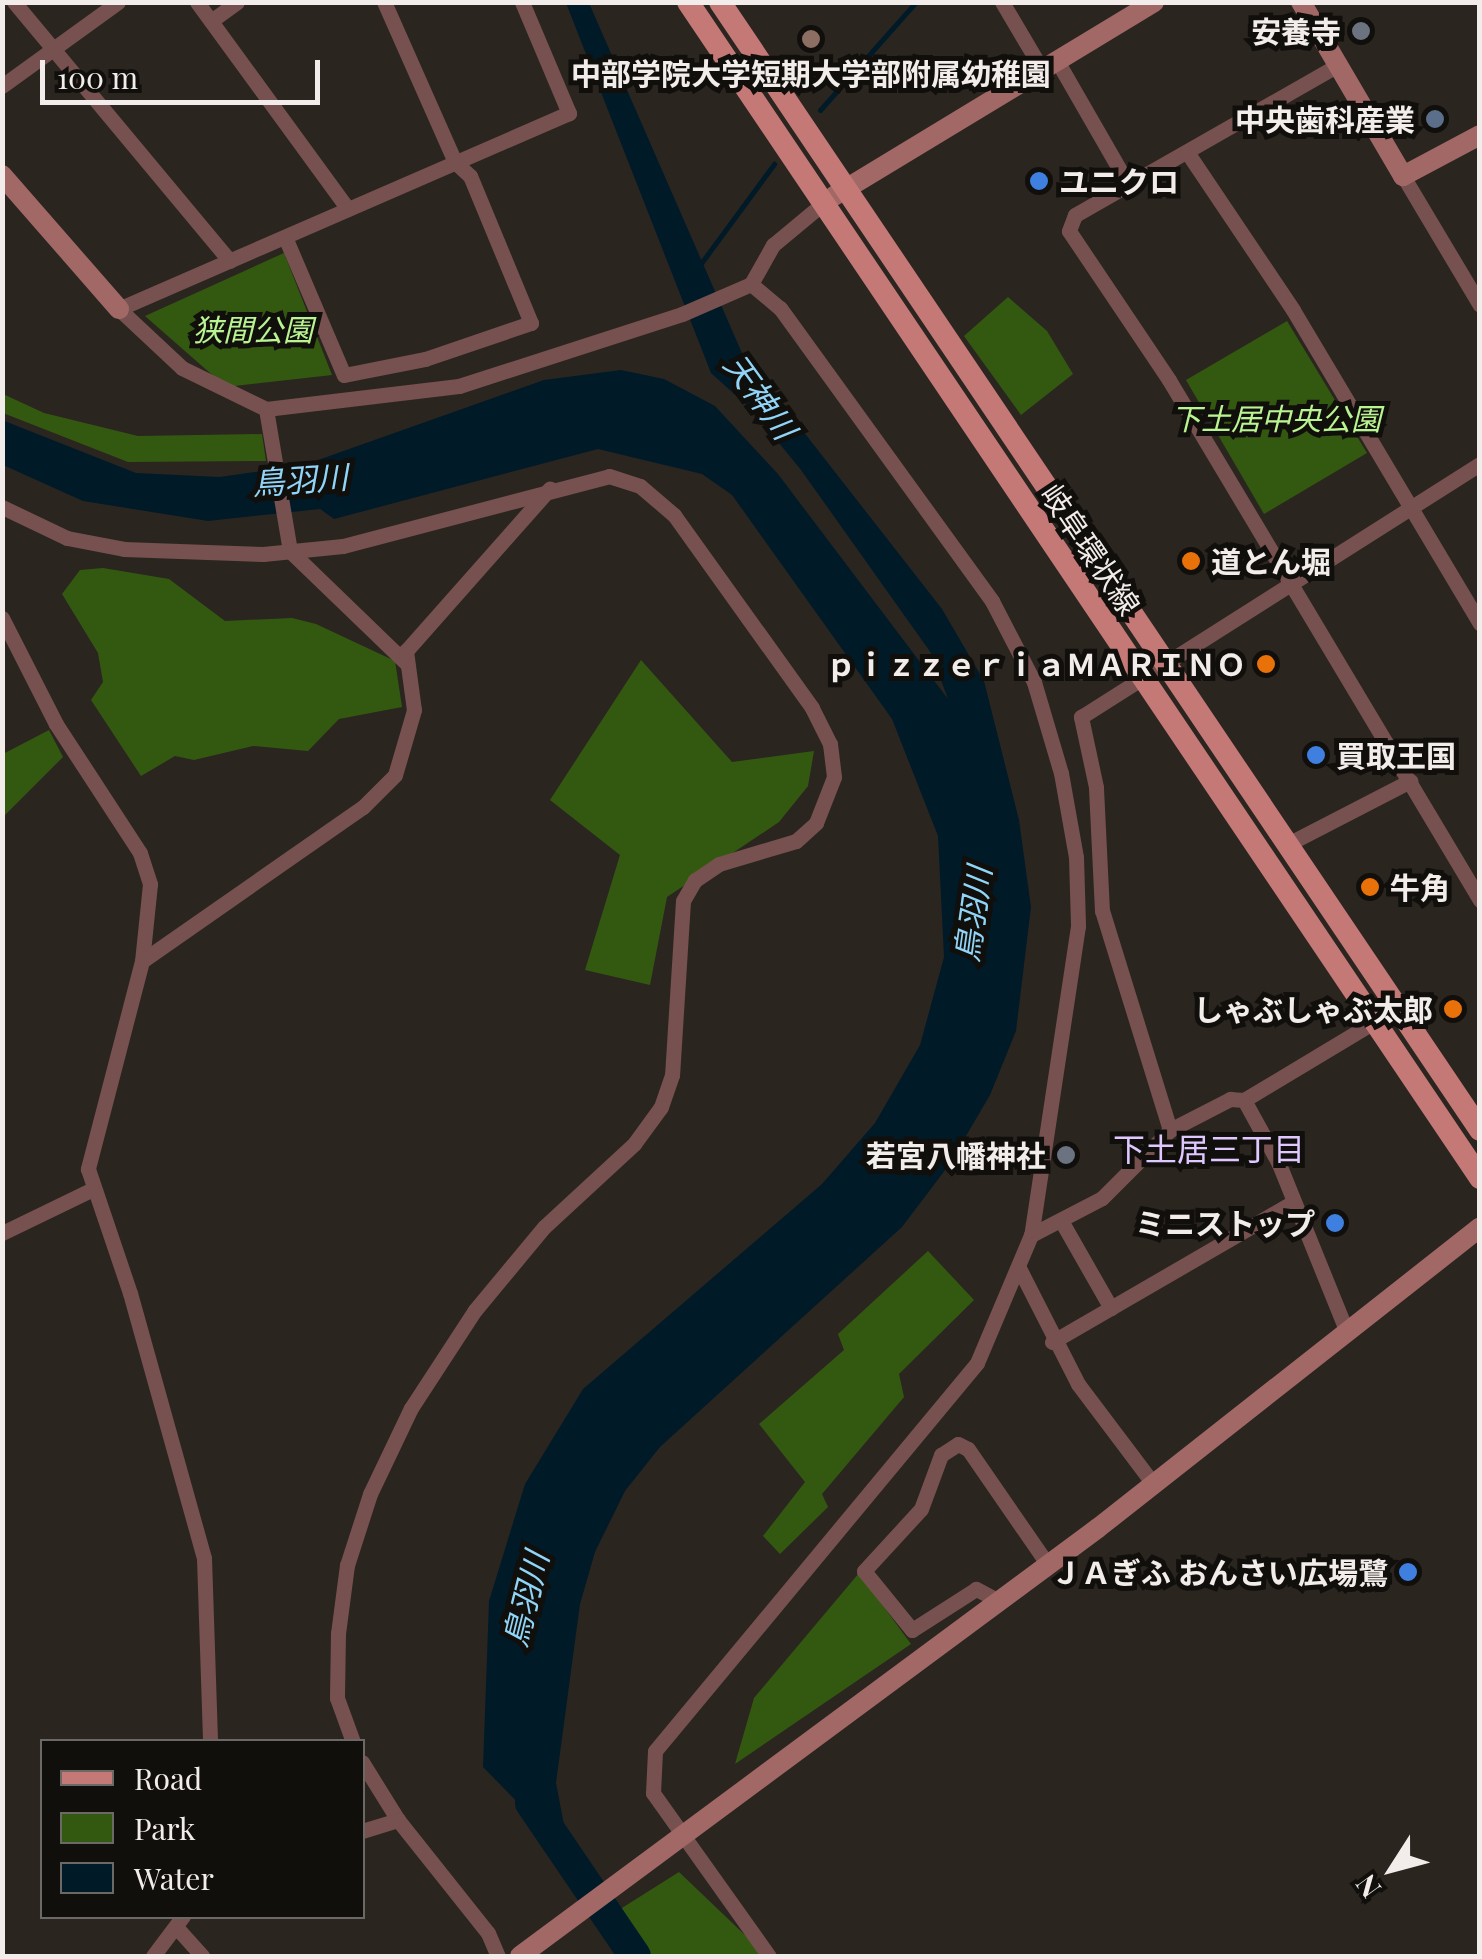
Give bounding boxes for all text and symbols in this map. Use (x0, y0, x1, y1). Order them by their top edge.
place label: 安養寺 (1251, 13, 1341, 49)
marker: 安養寺 (1350, 20, 1372, 42)
marker: 中部学院大学短期大学部附属幼稚園 (800, 28, 822, 50)
scale bar (45, 40, 325, 102)
place label: 中部学院大学短期大学部附属幼稚園 (571, 55, 1051, 91)
text: 100 m (57, 57, 138, 97)
place label: 中央歯科産業 (1235, 101, 1415, 137)
marker: 中央歯科産業 (1424, 108, 1446, 130)
place label: ユニクロ (1059, 163, 1179, 199)
marker: ユニクロ (1028, 170, 1050, 192)
park label: 狭間公園 (193, 311, 313, 347)
water label: 天神川 (717, 346, 805, 446)
park label: 下土居中央公園 (1171, 400, 1381, 436)
water label: 鳥羽川 (251, 456, 349, 502)
street label: 岐阜環状線 (1034, 477, 1148, 621)
place label: 道とん堀 (1211, 543, 1331, 579)
marker: 道とん堀 (1180, 550, 1202, 572)
place label: ｐｉｚｚｅｒｉａＭＡＲＩＮＯ (826, 646, 1246, 682)
marker: ｐｉｚｚｅｒｉａＭＡＲＩＮＯ (1255, 653, 1277, 675)
place label: 買取王国 (1336, 737, 1456, 773)
marker: 買取王国 (1305, 744, 1327, 766)
water label: 鳥羽川 (946, 864, 998, 964)
place label: 牛角 (1390, 869, 1450, 905)
marker: 牛角 (1359, 876, 1381, 898)
place label: しゃぶしゃぶ太郎 (1193, 991, 1433, 1027)
marker: しゃぶしゃぶ太郎 (1442, 998, 1464, 1020)
district label: 下土居三丁目 (1113, 1129, 1305, 1167)
place label: 若宮八幡神社 (866, 1137, 1046, 1173)
marker: 若宮八幡神社 (1055, 1144, 1077, 1166)
place label: ミニストップ (1135, 1205, 1315, 1241)
marker: ミニストップ (1324, 1212, 1346, 1234)
water label: 鳥羽川 (495, 1548, 555, 1650)
place label: ＪＡぎふ おんさい広場鷺 (1051, 1554, 1388, 1590)
marker: ＪＡぎふ おんさい広場鷺 (1397, 1561, 1419, 1583)
legend (40, 1739, 365, 1919)
text: Road (134, 1758, 202, 1798)
text: Park (134, 1808, 196, 1848)
north arrow (1342, 1819, 1442, 1919)
text: Water (134, 1858, 214, 1898)
text: N (1346, 1868, 1388, 1906)

